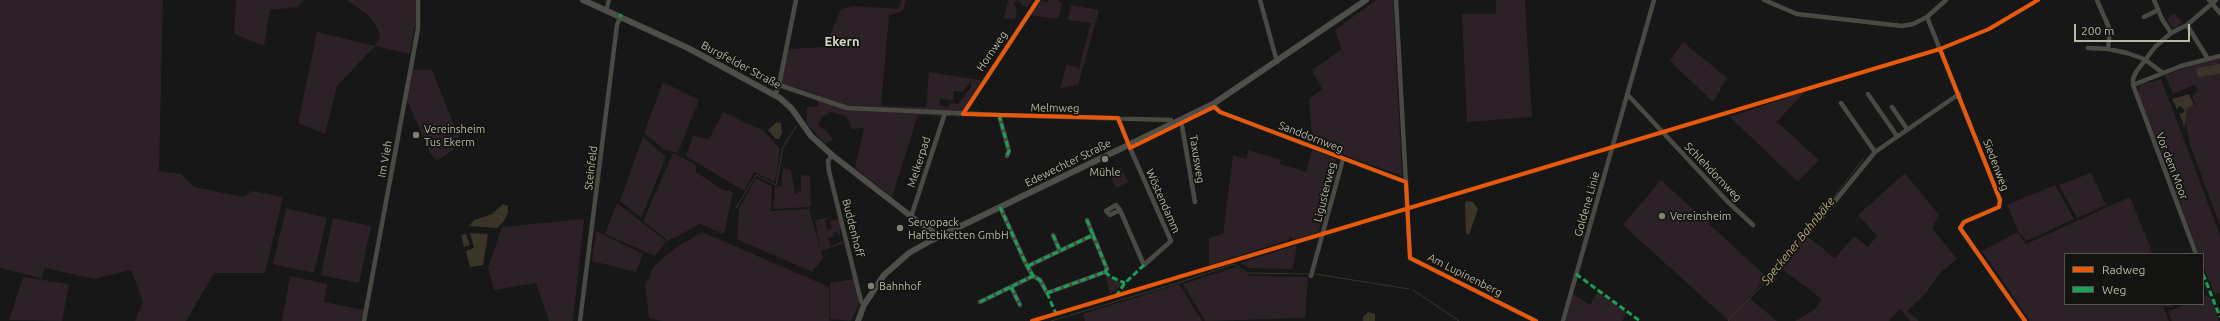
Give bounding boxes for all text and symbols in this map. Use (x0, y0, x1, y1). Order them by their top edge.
scale bar (2076, 16, 2192, 42)
text: 200 m (2081, 24, 2114, 37)
street label: Hornweg (974, 28, 1010, 74)
district label: Ekern (824, 34, 860, 50)
street label: Burgfelder Straße (699, 38, 783, 92)
street label: Melmweg (1030, 101, 1080, 115)
street label: Sanddornweg (1277, 119, 1345, 155)
place label: Vereinsheim Tus Ekerm (424, 122, 485, 148)
marker: Vereinsheim Tus Ekerm (411, 130, 421, 140)
street label: Vor dem Moor (2153, 131, 2191, 201)
street label: Taxusweg (1187, 134, 1207, 184)
street label: Melkerpad (905, 135, 933, 189)
street label: Edewechter Straße (1023, 136, 1113, 190)
street label: Siedenweg (1980, 137, 2012, 193)
street label: Im Vieh (375, 140, 395, 178)
street label: Schlehdornweg (1682, 140, 1744, 204)
street label: Steinfeld (582, 145, 600, 191)
marker: Mühle (1100, 154, 1110, 164)
street label: Ligusterweg (1311, 161, 1339, 223)
place label: Mühle (1089, 165, 1121, 179)
street label: Wöstendamm (1143, 167, 1183, 235)
street label: Goldene Linie (1571, 170, 1603, 238)
water label: Speckener Bahnbäke (1758, 194, 1838, 288)
street label: Buddenhoff (839, 197, 867, 259)
place label: Vereinsheim (1670, 209, 1731, 223)
marker: Vereinsheim (1657, 211, 1667, 221)
place label: Servopack Haftetiketten GmbH (908, 215, 1009, 241)
marker: Servopack Haftetiketten GmbH (895, 223, 905, 233)
street label: Am Lupinenberg (1426, 251, 1504, 299)
legend (2064, 253, 2204, 305)
text: Radweg (2102, 263, 2145, 276)
place label: Bahnhof (879, 279, 921, 293)
marker: Bahnhof (866, 281, 876, 291)
text: Weg (2102, 283, 2126, 296)

